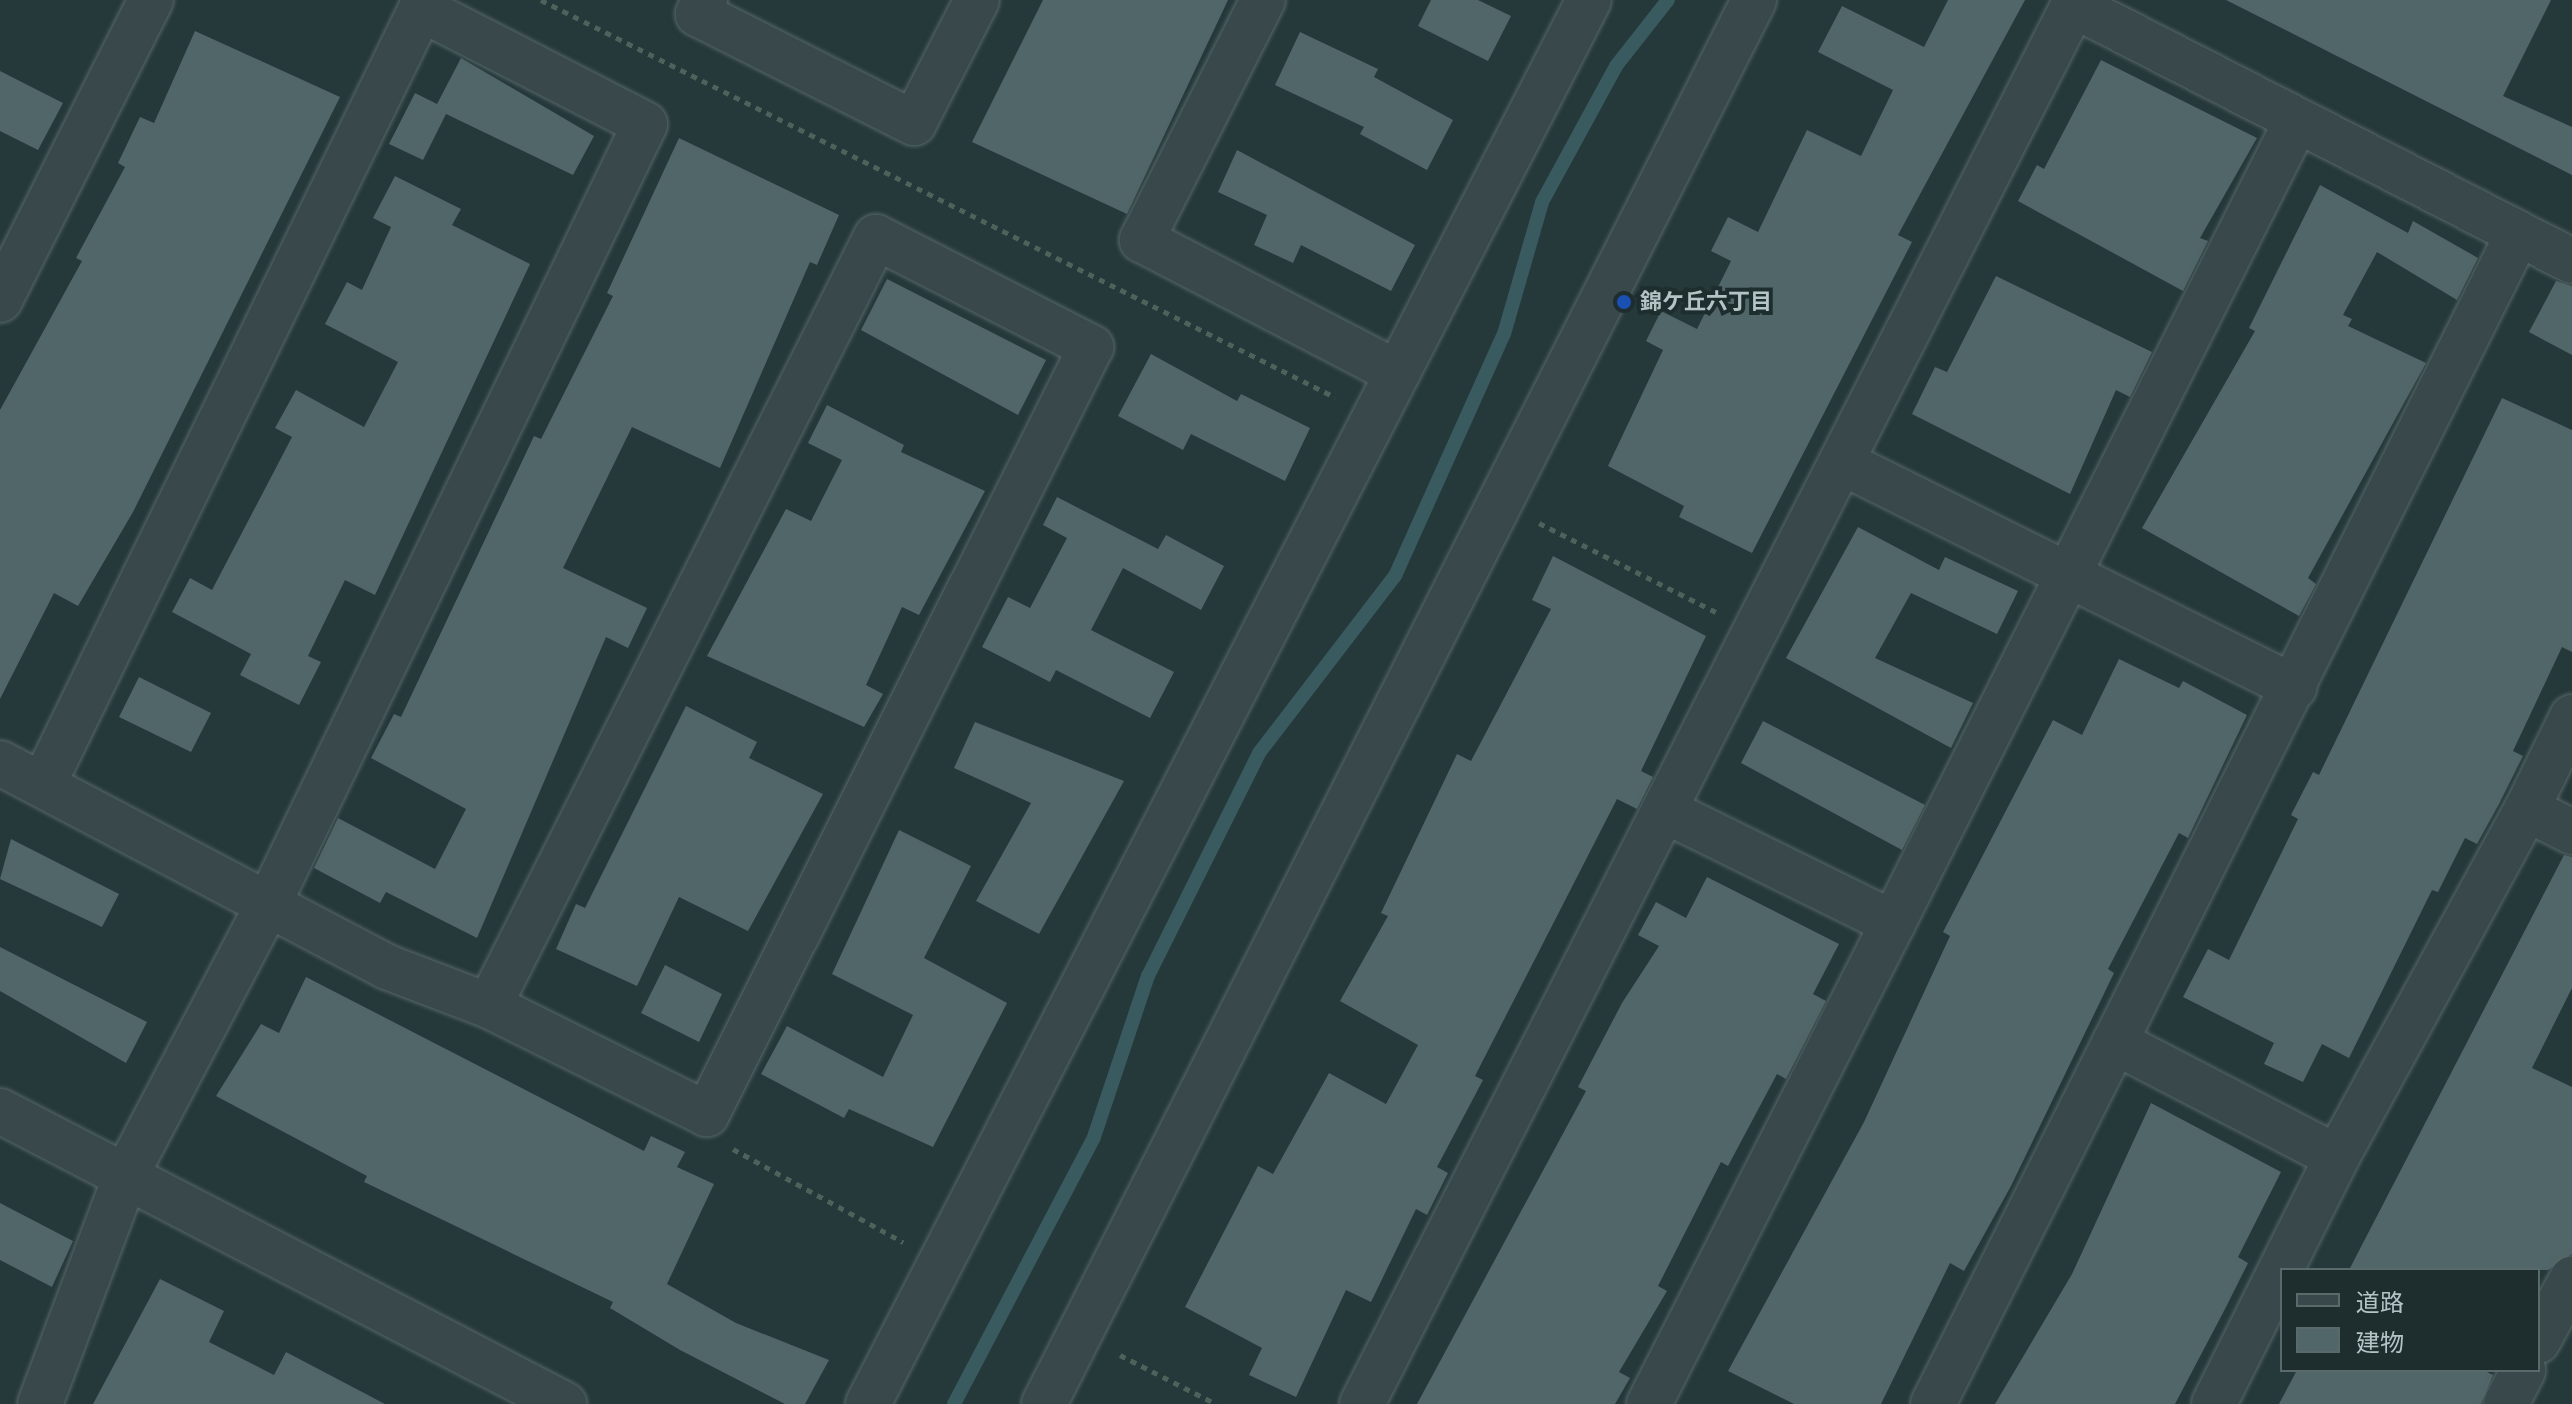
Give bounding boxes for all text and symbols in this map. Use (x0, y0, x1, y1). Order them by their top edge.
place label: 錦ケ丘六丁目 (1640, 289, 1772, 315)
marker: 錦ケ丘六丁目 (1615, 293, 1633, 311)
legend (2280, 1268, 2540, 1372)
text: 道路 (2356, 1289, 2404, 1317)
text: 建物 (2356, 1329, 2404, 1357)

